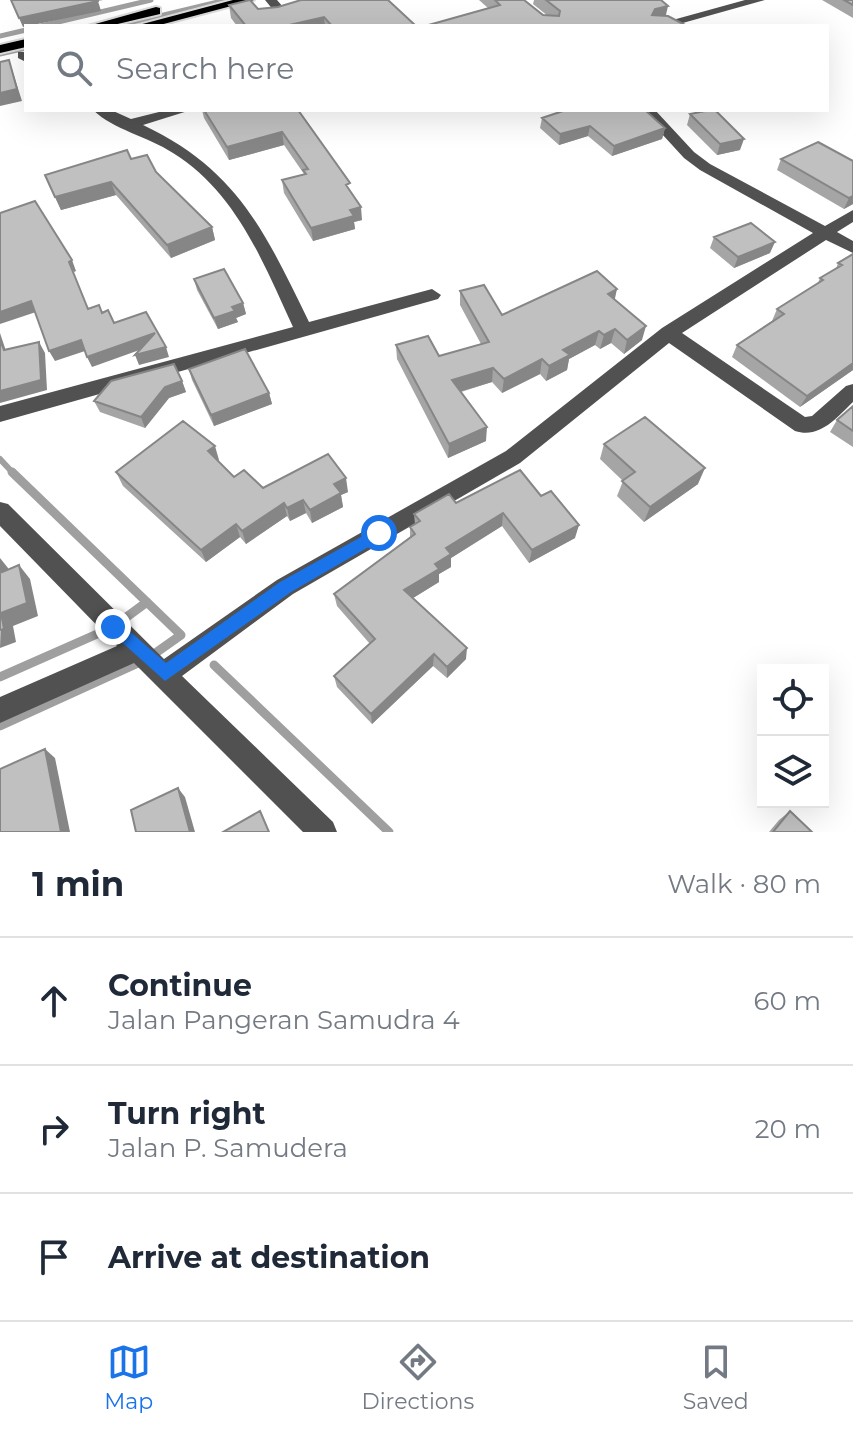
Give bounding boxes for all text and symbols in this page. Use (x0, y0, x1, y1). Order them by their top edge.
search box (24, 24, 829, 112)
icon: search (52, 46, 96, 90)
text: Search here (116, 50, 294, 87)
route start (361, 515, 397, 551)
route end (95, 609, 131, 645)
map controls (757, 664, 829, 808)
button: locate (757, 664, 829, 736)
button: layers (757, 736, 829, 808)
text: 1 min (32, 863, 124, 905)
text: Walk · 80 m (667, 868, 821, 900)
text: Continue (108, 967, 252, 1004)
icon: ahead (32, 979, 76, 1023)
text: 60 m (754, 985, 821, 1017)
text: Jalan Pangeran Samudra 4 (108, 1004, 460, 1036)
text: Turn right (108, 1095, 265, 1132)
icon: right (32, 1107, 76, 1151)
text: 20 m (755, 1113, 821, 1145)
text: Jalan P. Samudera (108, 1132, 348, 1164)
icon: arrive (32, 1235, 76, 1279)
text: Arrive at destination (108, 1239, 430, 1276)
tab: Map (104, 1340, 153, 1415)
tab: Directions (362, 1340, 474, 1415)
tab: Saved (683, 1340, 749, 1415)

